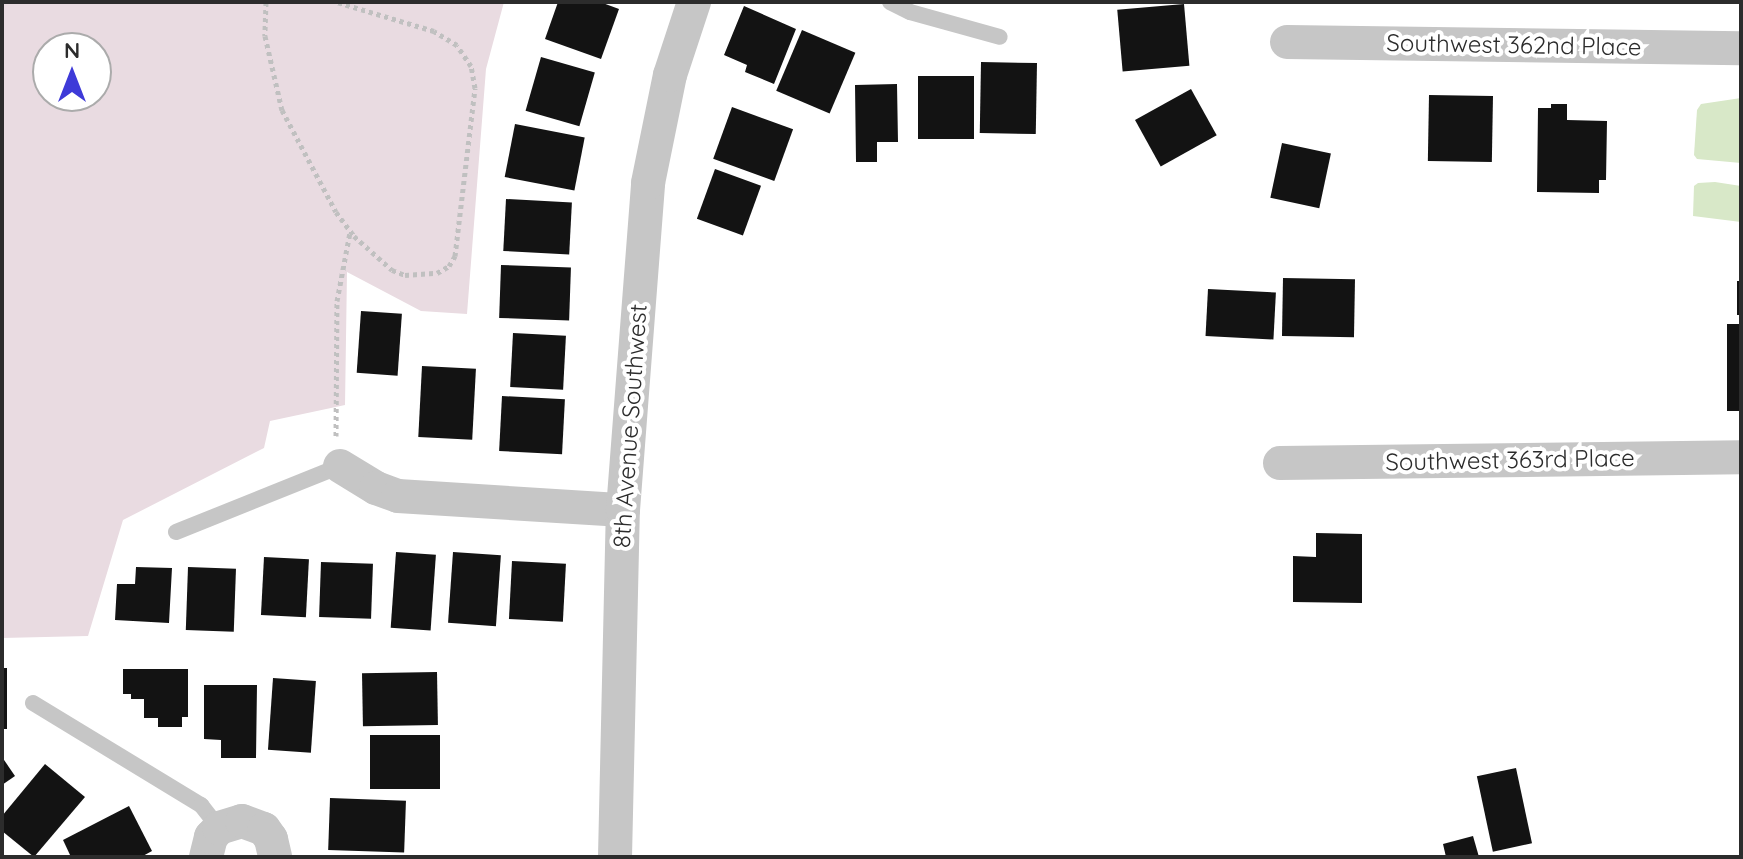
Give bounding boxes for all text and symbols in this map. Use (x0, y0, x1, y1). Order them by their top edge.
street label: Southwest 362nd Place (1386, 28, 1642, 62)
north arrow (32, 32, 112, 112)
text: N (64, 36, 80, 64)
street label: 8th Avenue Southwest (607, 303, 653, 549)
street label: Southwest 363rd Place (1385, 443, 1635, 477)

